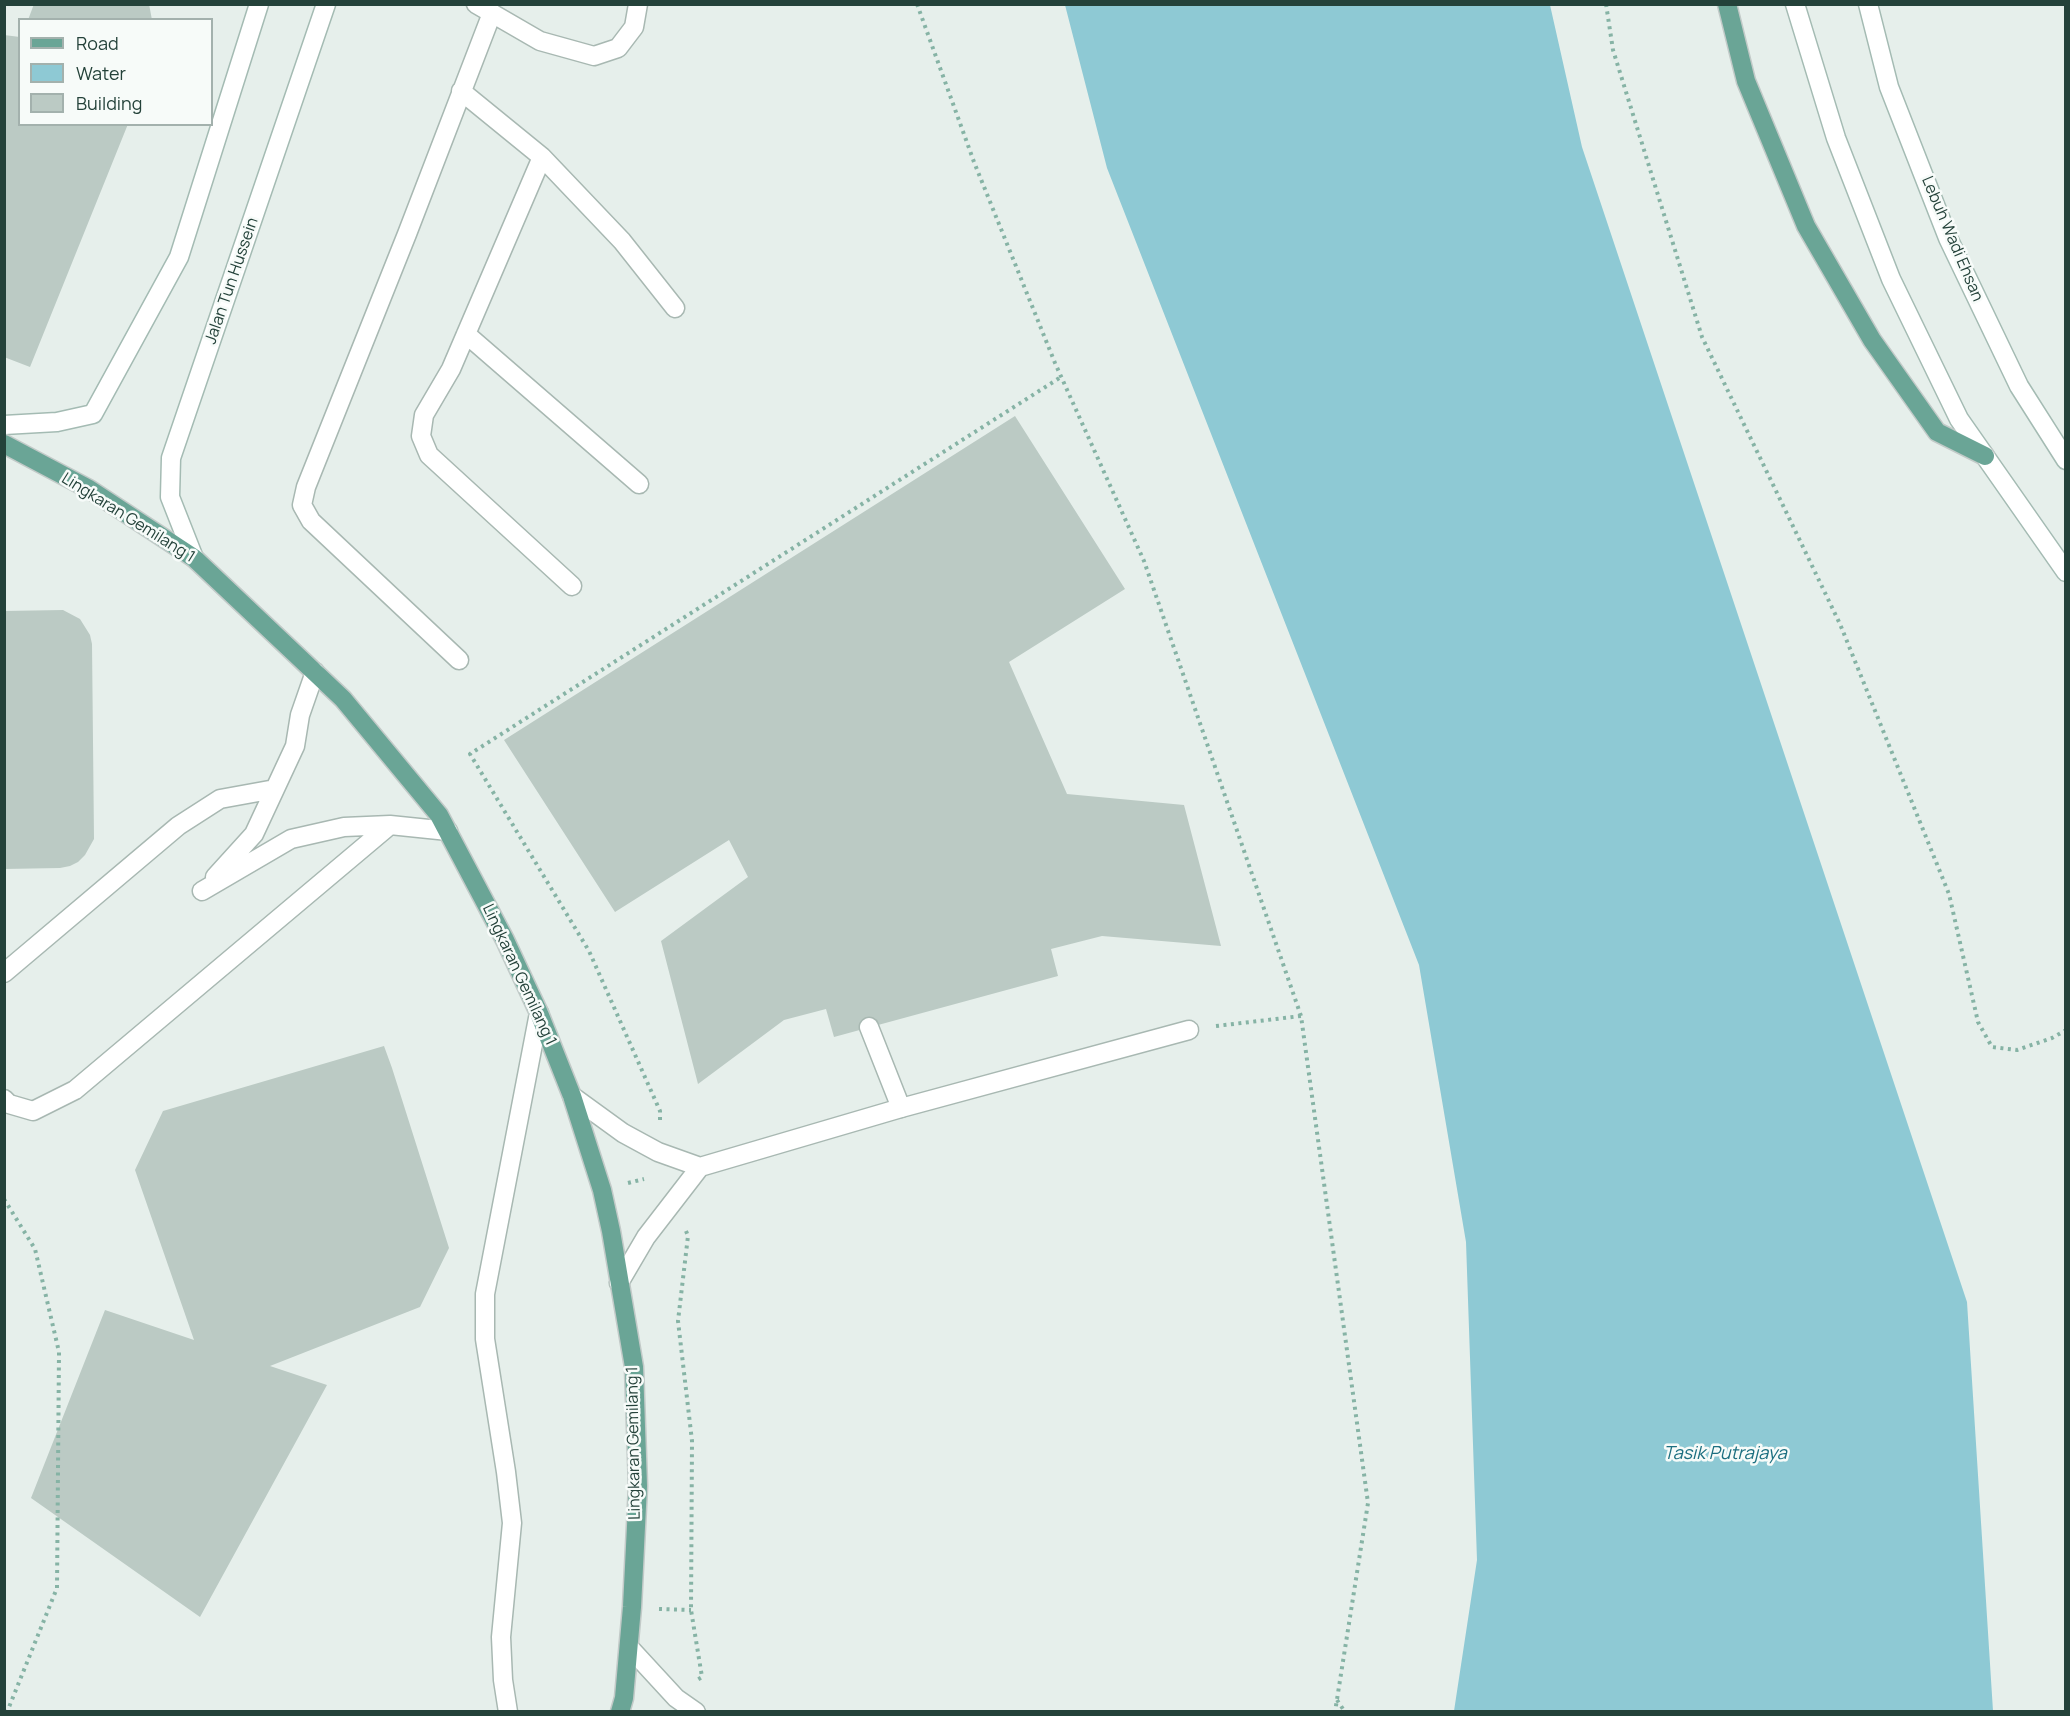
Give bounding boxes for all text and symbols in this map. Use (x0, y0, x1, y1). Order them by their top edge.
legend (18, 18, 213, 126)
text: Road (76, 31, 119, 55)
text: Water (76, 61, 126, 85)
text: Building (76, 91, 142, 115)
street label: Lebuh Wadi Ehsan (1917, 173, 1987, 305)
street label: Jalan Tun Hussein (201, 215, 263, 347)
street label: Lingkaran Gemilang 1 (58, 469, 198, 567)
street label: Lingkaran Gemilang 1 (478, 901, 560, 1049)
street label: Lingkaran Gemilang 1 (623, 1366, 645, 1520)
water label: Tasik Putrajaya (1663, 1443, 1787, 1465)

